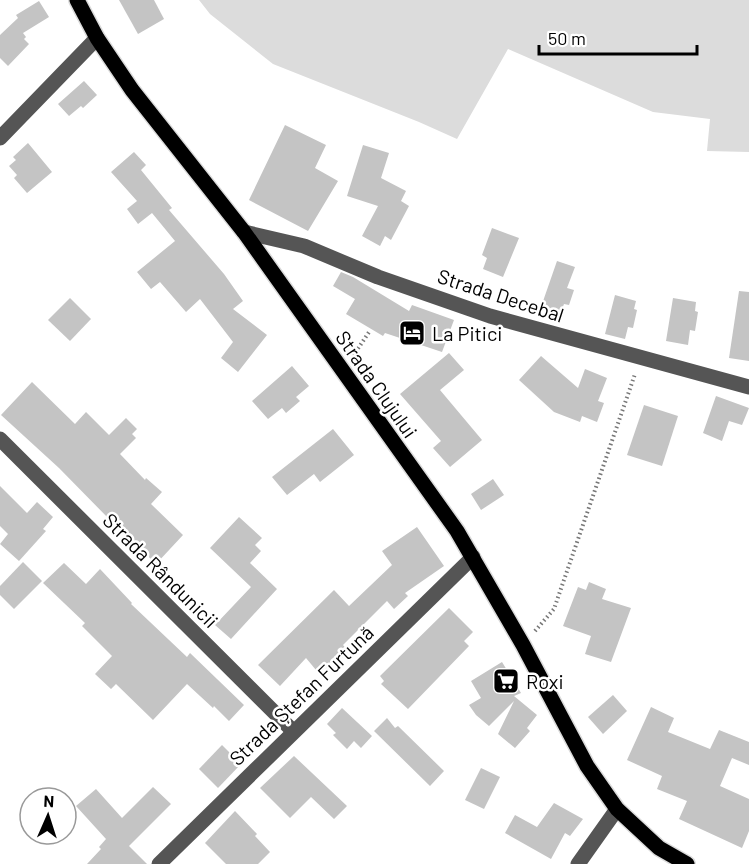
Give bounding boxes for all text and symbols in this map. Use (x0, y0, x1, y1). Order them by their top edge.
scale bar (539, 18, 696, 56)
text: 50 m (548, 27, 586, 49)
street label: Strada Decebal (435, 263, 567, 327)
hotel icon: La Pitici (397, 318, 427, 348)
place label: La Pitici (432, 321, 502, 345)
street label: Strada Clujului (331, 326, 423, 442)
street label: Strada Rândunicii (99, 508, 223, 632)
street label: Strada Ștefan Furtună (224, 620, 378, 770)
supermarket icon: Roxi (491, 666, 521, 696)
place label: Roxi (526, 669, 563, 693)
north arrow (18, 786, 78, 846)
text: N (43, 791, 55, 810)

